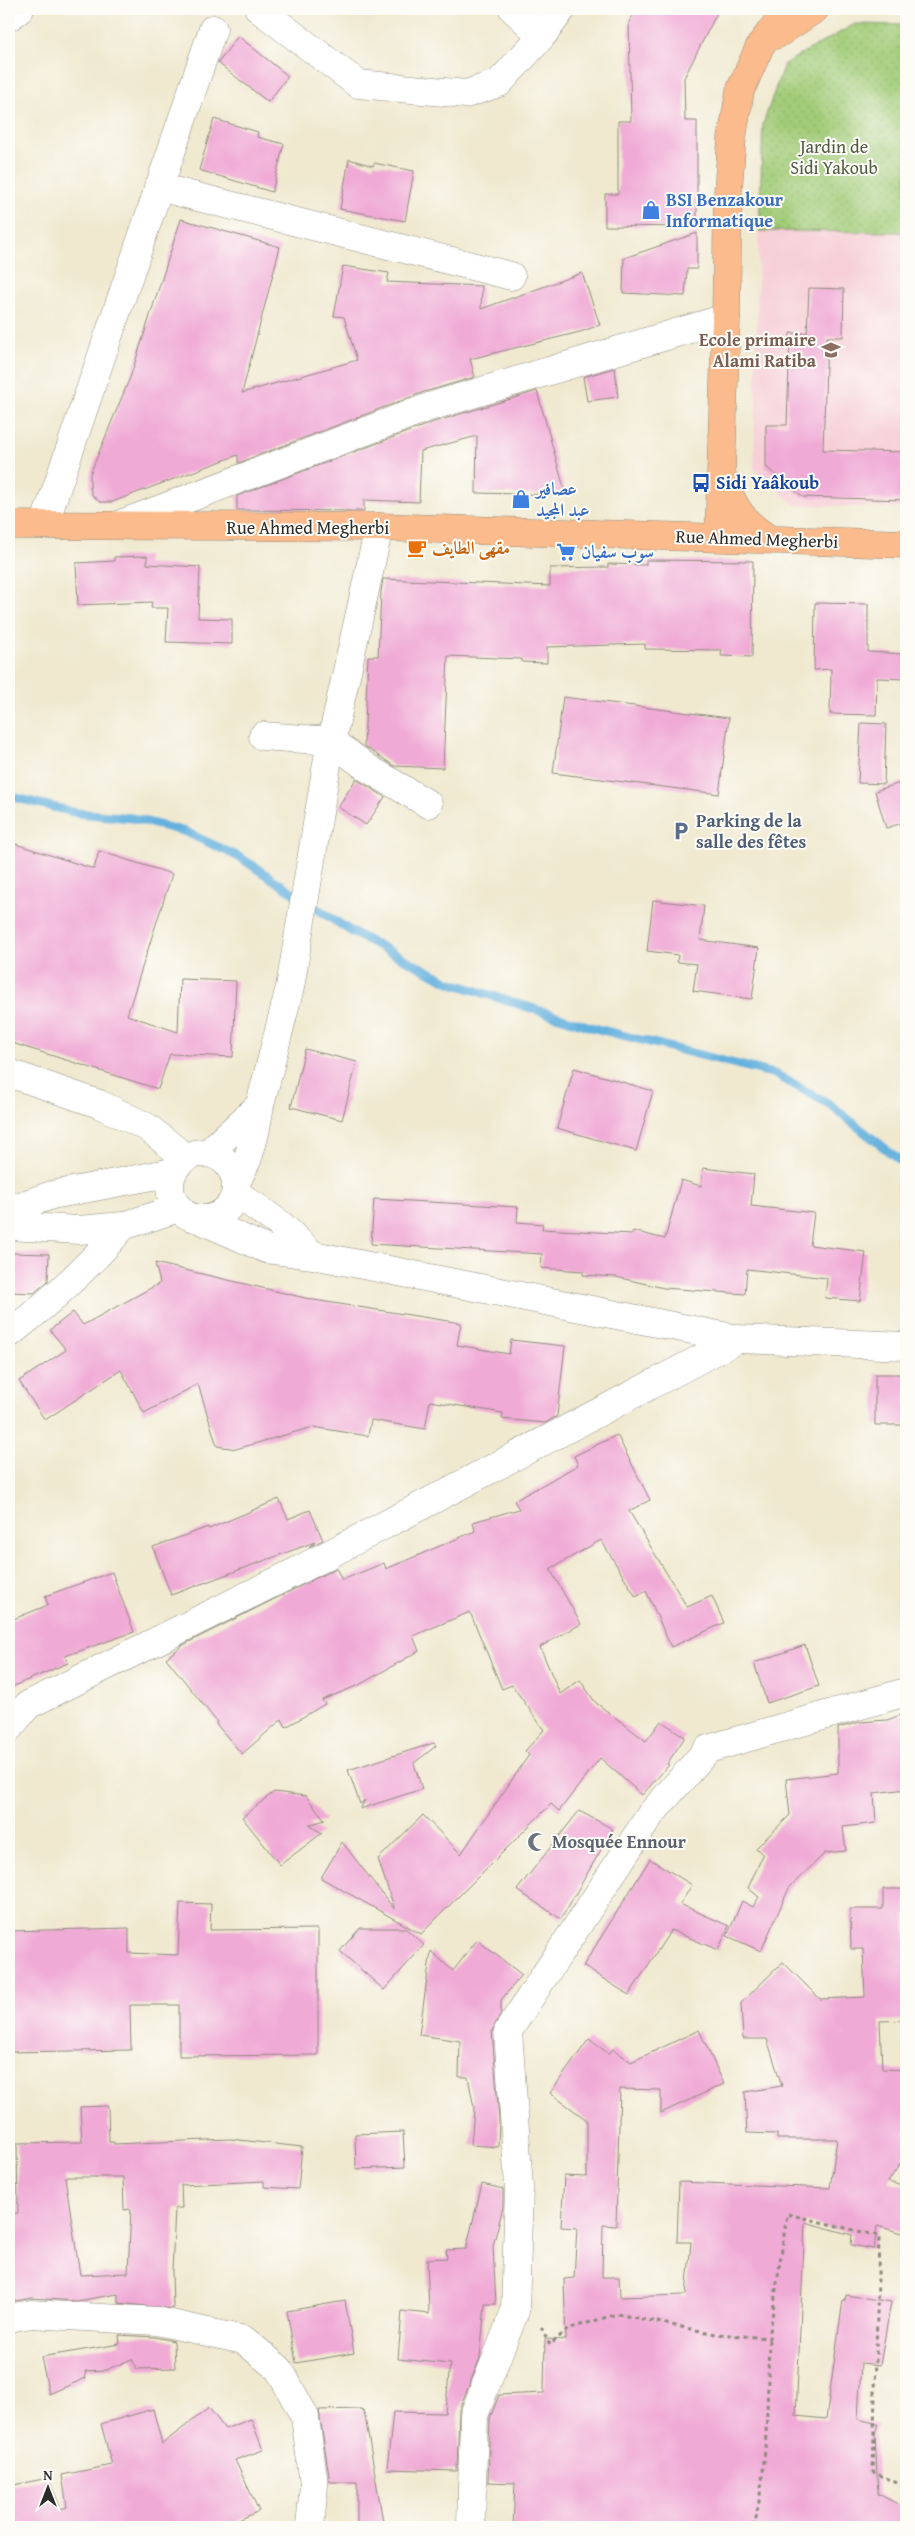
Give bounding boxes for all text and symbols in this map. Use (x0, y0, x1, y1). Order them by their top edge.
park label: Jardin de Sidi Yakoub (790, 133, 878, 181)
place label: BSI Benzakour Informatique (666, 186, 784, 234)
shop icon: BSI Benzakour Informatique (640, 199, 662, 221)
place label: Ecole primaire Alami Ratiba (699, 326, 817, 374)
school or university icon: Ecole primaire Alami Ratiba (820, 339, 842, 361)
place label: Sidi Yaâkoub (716, 469, 819, 496)
bus stop icon: Sidi Yaâkoub (690, 472, 712, 494)
place label: عصافير عبد المجيد (534, 475, 590, 523)
shop icon: عصافير عبد المجيد (510, 488, 532, 510)
street label: Rue Ahmed Megherbi (227, 514, 389, 541)
street label: Rue Ahmed Megherbi (675, 522, 839, 555)
place label: مقهى الطايف (432, 534, 510, 561)
cafe icon: مقهى الطايف (406, 537, 428, 559)
place label: سوب سفيان (581, 538, 654, 565)
supermarket icon: سوب سفيان (555, 541, 577, 563)
place label: Parking de la salle des fêtes (696, 807, 807, 855)
parking icon: Parking de la salle des fêtes (670, 820, 692, 842)
place label: Mosquée Ennour (552, 1828, 687, 1855)
mosque icon: Mosquée Ennour (526, 1831, 548, 1853)
north arrow (22, 2464, 72, 2514)
text: N (43, 2465, 53, 2485)

